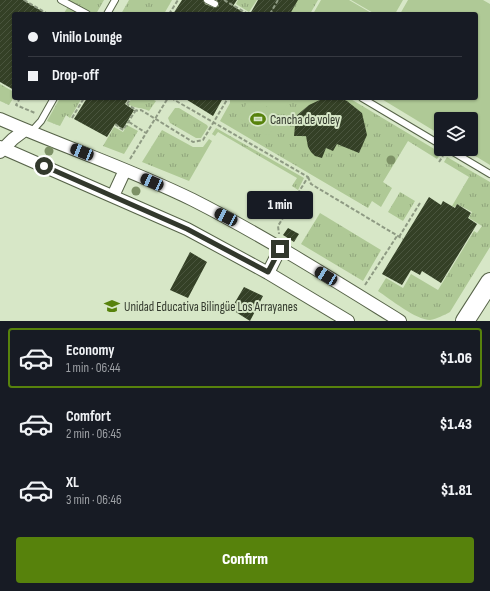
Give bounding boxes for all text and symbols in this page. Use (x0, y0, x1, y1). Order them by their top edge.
text: Vinilo Lounge (52, 28, 122, 47)
text: Drop-off (52, 66, 99, 85)
sports icon: Cancha de voley (249, 110, 267, 128)
place label: Cancha de voley (270, 112, 340, 128)
map controls (434, 112, 478, 156)
button: layers (434, 112, 478, 156)
car (69, 142, 95, 162)
route start (35, 157, 53, 175)
car (139, 172, 165, 192)
callout: 1 min (247, 191, 313, 219)
text: 1 min (268, 197, 292, 213)
car (213, 206, 239, 228)
route end (271, 240, 289, 258)
car (313, 265, 339, 287)
school or university icon: Unidad Educativa Bilingüe Los Arrayanes (103, 297, 121, 315)
place label: Unidad Educativa Bilingüe Los Arrayanes (124, 299, 298, 315)
icon: car (18, 340, 54, 376)
text: Economy (66, 341, 115, 360)
text: $1.06 (440, 349, 472, 368)
text: 1 min · 06:44 (66, 360, 121, 376)
icon: car (18, 406, 54, 442)
text: Comfort (66, 407, 111, 426)
text: $1.43 (440, 415, 472, 434)
text: 2 min · 06:45 (66, 426, 121, 442)
icon: car (18, 472, 54, 508)
text: XL (66, 473, 79, 492)
text: $1.81 (441, 481, 472, 500)
text: 3 min · 06:46 (66, 492, 122, 508)
button: Confirm (16, 537, 474, 583)

